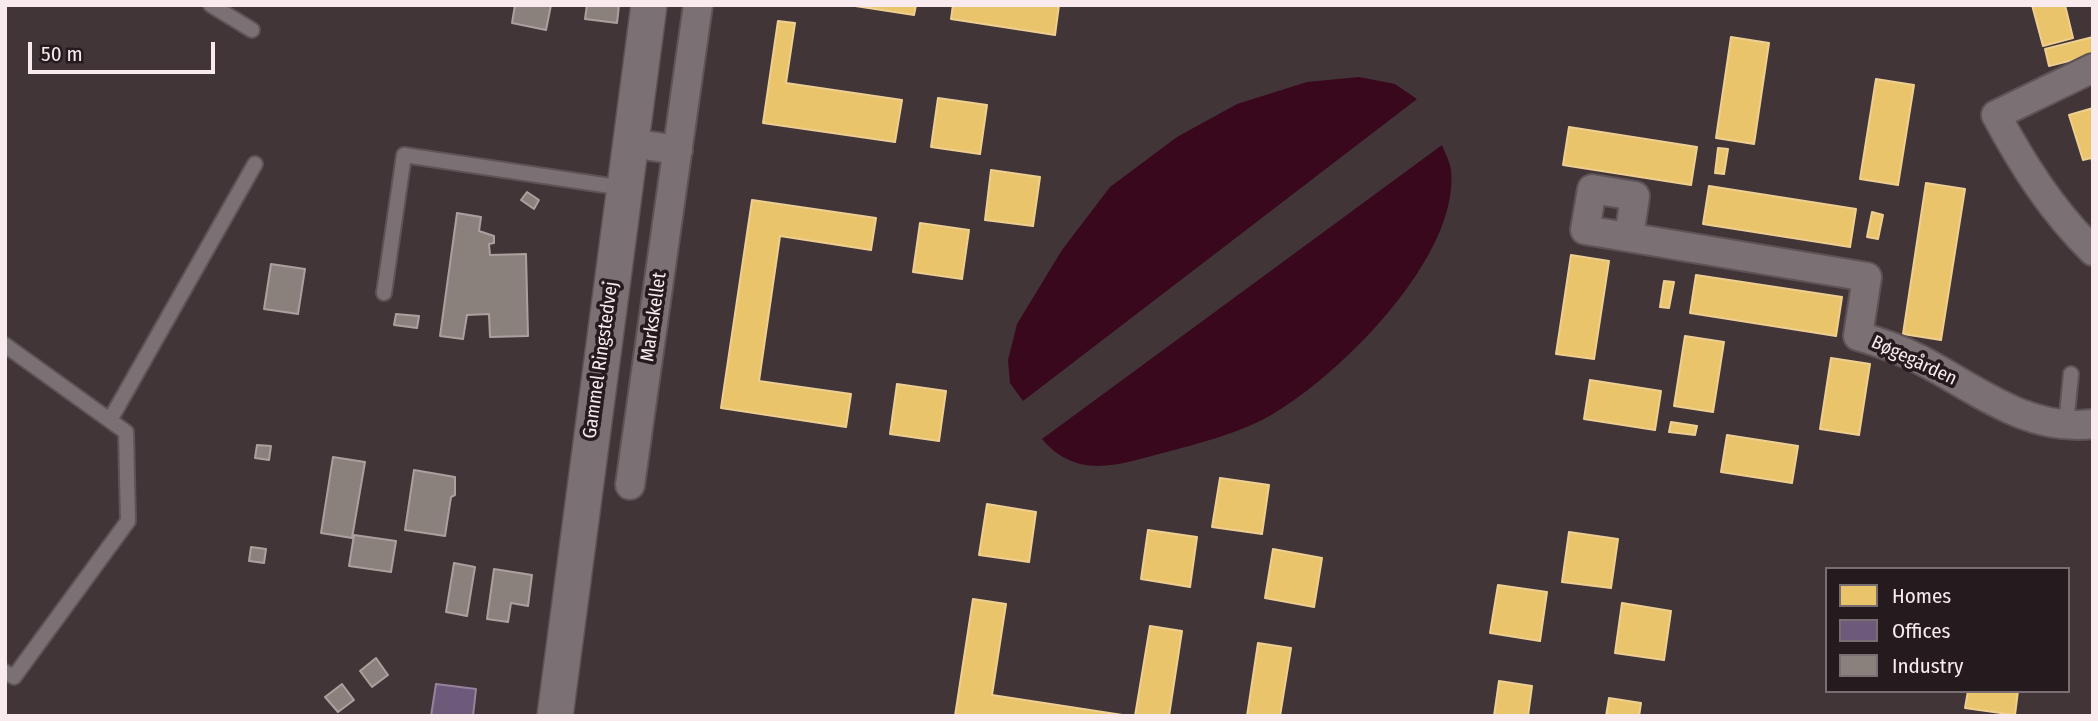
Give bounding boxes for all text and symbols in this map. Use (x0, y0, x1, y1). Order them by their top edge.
scale bar (32, 28, 219, 72)
text: 50 m (41, 41, 83, 67)
street label: Markskellet (636, 271, 672, 363)
street label: Gammel Ringstedvej (579, 280, 623, 440)
street label: Bøgegården (1868, 331, 1960, 391)
legend (1825, 567, 2070, 693)
text: Homes (1892, 583, 1951, 609)
text: Offices (1892, 618, 1951, 644)
text: Industry (1892, 653, 1963, 679)

